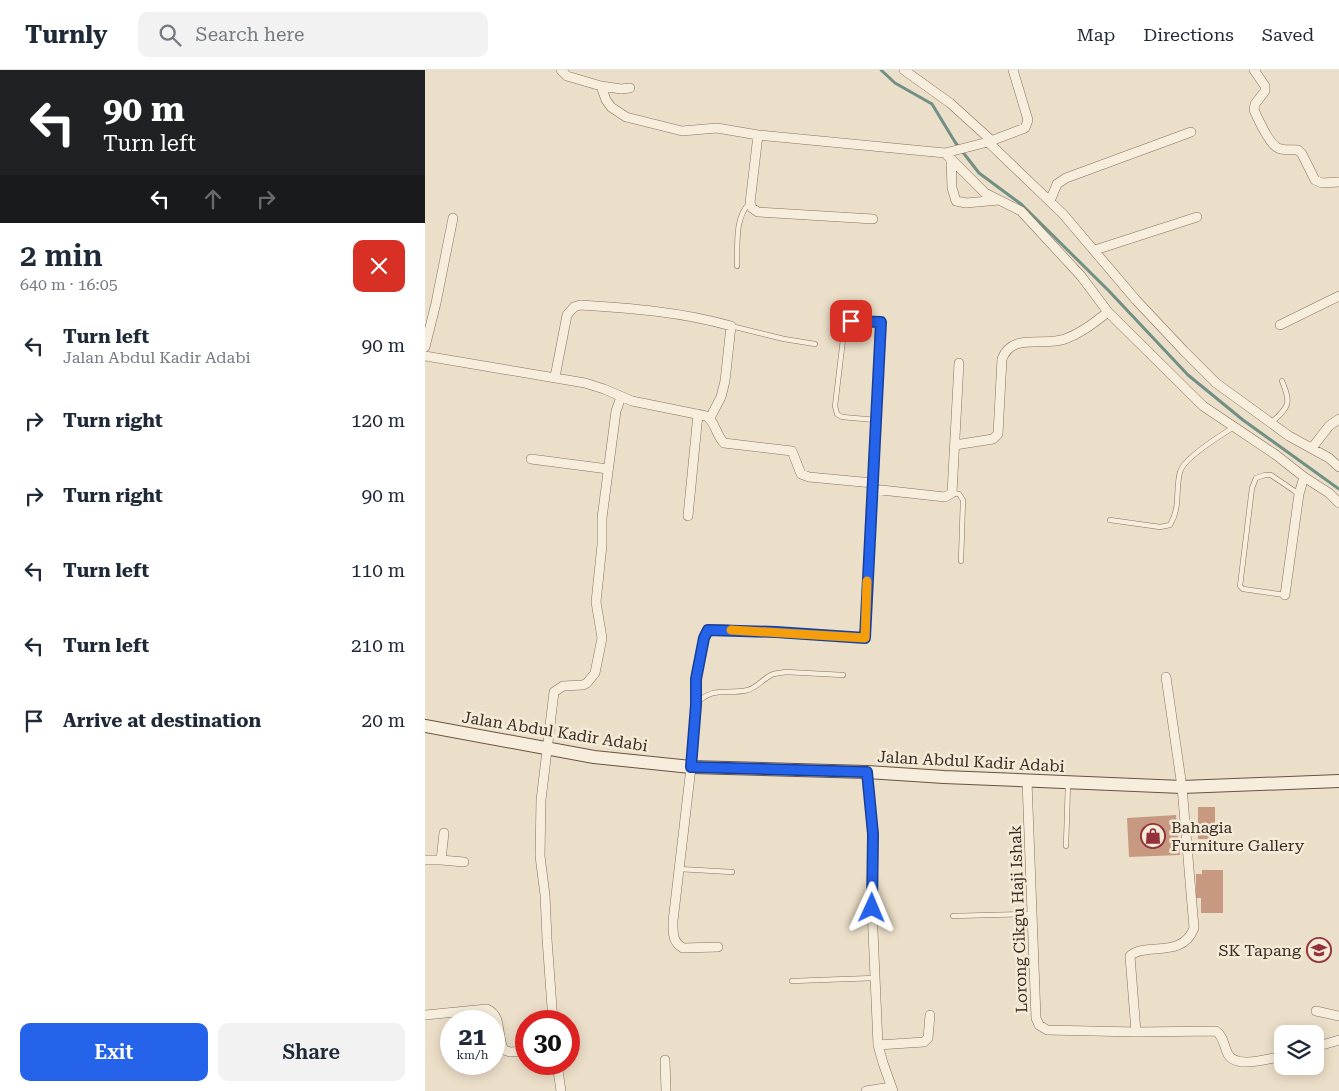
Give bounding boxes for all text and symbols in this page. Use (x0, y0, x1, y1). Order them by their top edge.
search box (138, 12, 488, 57)
text: Turnly (25, 21, 108, 49)
icon: search (156, 21, 184, 49)
text: Search here (196, 23, 304, 46)
text: Map (1077, 24, 1115, 45)
text: Directions (1143, 24, 1234, 45)
text: Saved (1262, 24, 1314, 45)
text: 90 m (103, 89, 185, 130)
icon: left (20, 90, 85, 155)
text: Turn left (103, 131, 196, 156)
icon: left (146, 185, 174, 213)
icon: ahead (199, 185, 227, 213)
icon: right (252, 185, 280, 213)
text: 2 min (20, 238, 103, 273)
button: close (353, 240, 405, 292)
text: 640 m · 16:05 (20, 275, 118, 294)
pin (830, 300, 872, 342)
icon: arrive (837, 307, 865, 335)
text: Turn left (63, 325, 149, 348)
icon: left (20, 332, 48, 360)
text: 90 m (362, 334, 405, 357)
text: Jalan Abdul Kadir Adabi (63, 348, 251, 367)
icon: right (20, 407, 48, 435)
text: Turn right (63, 409, 163, 432)
text: 120 m (351, 409, 405, 432)
icon: right (20, 482, 48, 510)
text: Turn right (63, 484, 163, 507)
text: 90 m (362, 484, 405, 507)
icon: left (20, 557, 48, 585)
text: Turn left (63, 559, 149, 582)
text: 110 m (351, 559, 405, 582)
icon: left (20, 632, 48, 660)
text: Turn left (63, 634, 149, 657)
text: 210 m (351, 634, 405, 657)
icon: arrive (20, 707, 48, 735)
street label: Jalan Abdul Kadir Adabi (461, 707, 649, 756)
text: Arrive at destination (63, 709, 261, 732)
text: 20 m (362, 709, 405, 732)
street label: Jalan Abdul Kadir Adabi (877, 747, 1065, 776)
place label: Bahagia Furniture Gallery (1171, 818, 1305, 855)
shop icon: Bahagia Furniture Gallery (1140, 823, 1166, 849)
street label: Lorong Cikgu Haji Ishak (1006, 825, 1031, 1013)
position arrow (845, 881, 897, 933)
school or university icon: SK Tapang (1306, 937, 1332, 963)
place label: SK Tapang (1219, 941, 1302, 960)
speed limit sign: 30 (515, 1010, 580, 1075)
text: 21 (458, 1022, 487, 1051)
button: Exit (20, 1023, 208, 1081)
button: Share (218, 1023, 405, 1081)
map controls (1274, 1025, 1324, 1075)
button: layers (1274, 1025, 1324, 1075)
text: km/h (456, 1048, 489, 1062)

